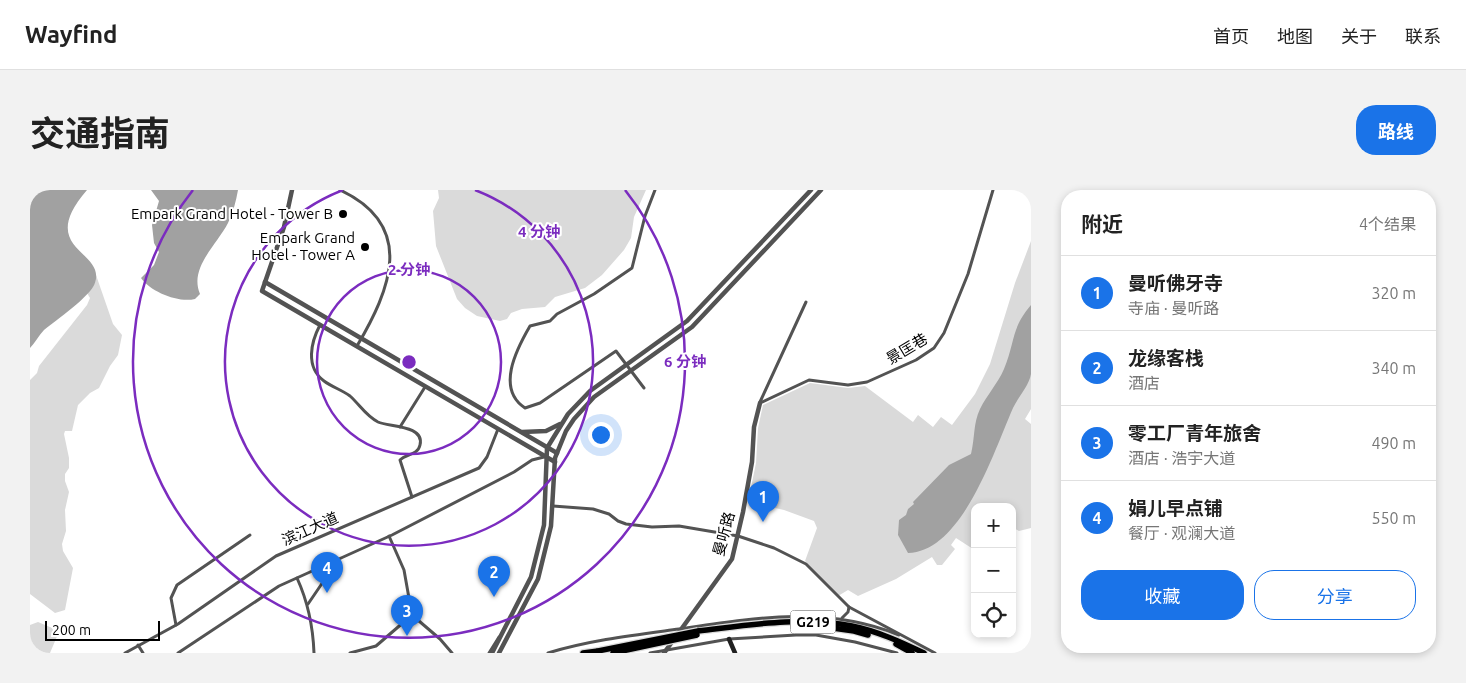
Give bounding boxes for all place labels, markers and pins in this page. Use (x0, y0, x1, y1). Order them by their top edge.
place label: Empark Grand Hotel - Tower B (131, 205, 333, 222)
marker: Empark Grand Hotel - Tower B (337, 208, 349, 220)
place label: Empark Grand Hotel - Tower A (251, 229, 355, 263)
marker: Empark Grand Hotel - Tower A (359, 241, 371, 253)
centre of rings (400, 353, 418, 371)
pin: 1 (747, 481, 779, 522)
pin: 4 (311, 552, 343, 593)
pin: 2 (478, 556, 510, 597)
pin: 3 (391, 595, 423, 636)

